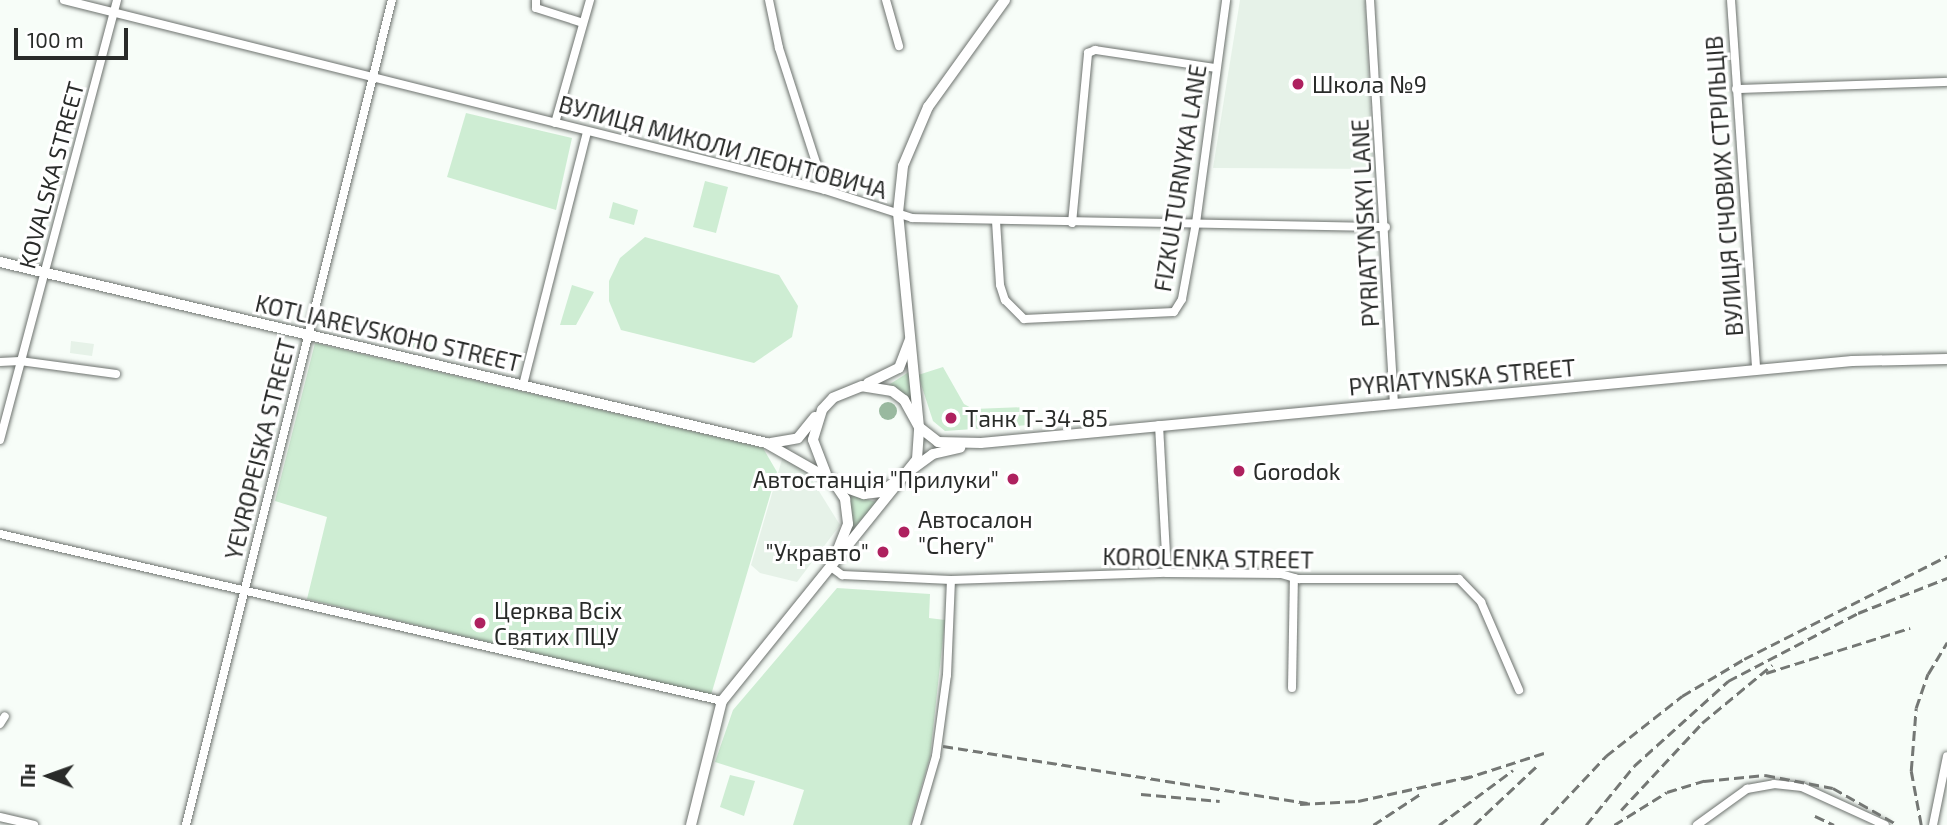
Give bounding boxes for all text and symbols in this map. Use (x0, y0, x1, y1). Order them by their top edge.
scale bar (18, 14, 131, 58)
text: 100 m (27, 27, 84, 52)
street label: ВУЛИЦЯ СІЧОВИХ СТРІЛЬЦІВ (1700, 35, 1748, 337)
street label: FIZKULTURNYKA LANE (1148, 62, 1212, 294)
place label: Школа №9 (1312, 70, 1427, 98)
marker: Школа №9 (1290, 76, 1306, 92)
street label: KOVALSKA STREET (13, 78, 89, 272)
street label: ВУЛИЦЯ МИКОЛИ ЛЕОНТОВИЧА (556, 90, 890, 204)
street label: PYRIATYNSKYI LANE (1346, 118, 1384, 328)
street label: KOTLIAREVSKOHO STREET (253, 289, 523, 377)
street label: YEVROPEISKA STREET (219, 335, 301, 563)
street label: PYRIATYNSKA STREET (1347, 353, 1577, 401)
place label: Танк Т-34-85 (965, 404, 1108, 432)
marker: Танк Т-34-85 (943, 410, 959, 426)
place label: Gorodok (1253, 457, 1340, 485)
marker: Gorodok (1231, 463, 1247, 479)
place label: Автостанція "Прилуки" (753, 465, 999, 493)
marker: Автостанція "Прилуки" (1005, 471, 1021, 487)
place label: Автосалон "Chery" (918, 505, 1033, 559)
marker: Автосалон "Chery" (896, 524, 912, 540)
place label: "Укравто" (766, 538, 869, 566)
street label: KOROLENKA STREET (1102, 542, 1314, 574)
marker: "Укравто" (875, 544, 891, 560)
place label: Церква Всіх Святих ПЦУ (494, 596, 622, 650)
marker: Церква Всіх Святих ПЦУ (472, 615, 488, 631)
north arrow (14, 741, 84, 811)
text: Пн (16, 763, 39, 788)

